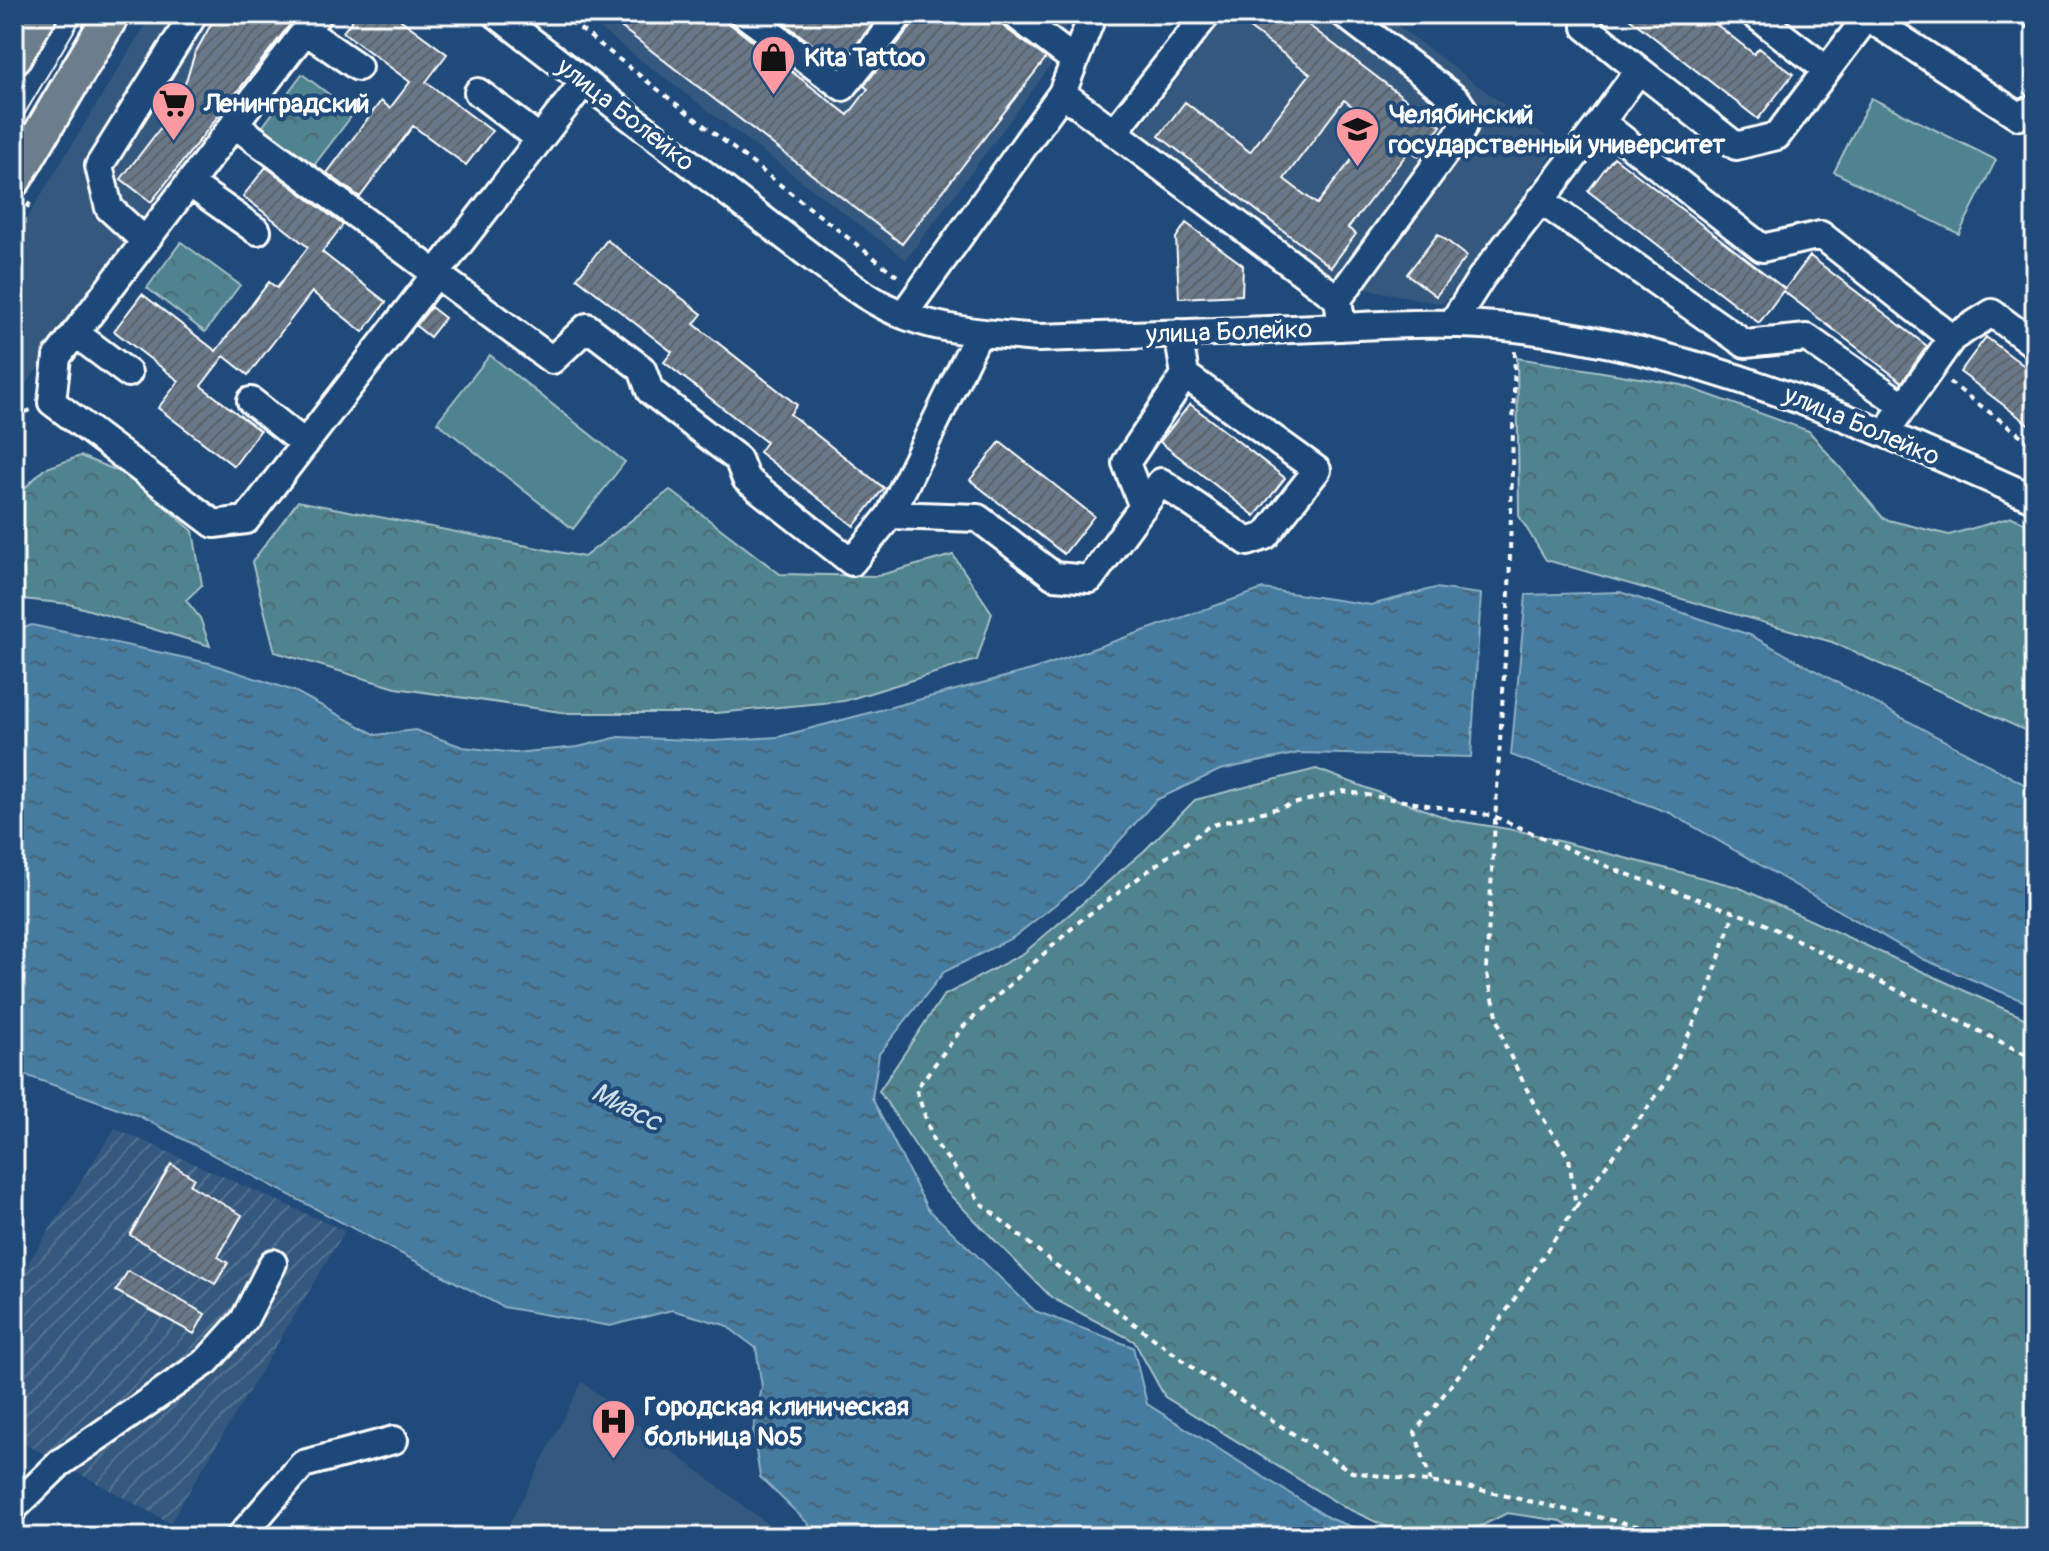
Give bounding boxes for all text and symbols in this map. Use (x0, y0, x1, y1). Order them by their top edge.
shop icon: Kita Tattoo (749, 33, 797, 96)
place label: Kita Tattoo (804, 42, 926, 74)
street label: улица Болейко (549, 50, 701, 179)
supermarket icon: Ленинградский (149, 79, 197, 142)
place label: Ленинградский (203, 88, 369, 120)
place label: Челябинский государственный университет (1388, 99, 1726, 161)
school or university icon: Челябинский государственный университет (1334, 105, 1382, 168)
street label: улица Болейко (1144, 313, 1313, 351)
street label: улица Болейко (1778, 378, 1944, 473)
water label: Миасс (585, 1075, 669, 1141)
place label: Городская клиническая больница №5 (644, 1391, 909, 1453)
hospital icon: Городская клиническая больница №5 (589, 1397, 637, 1460)

